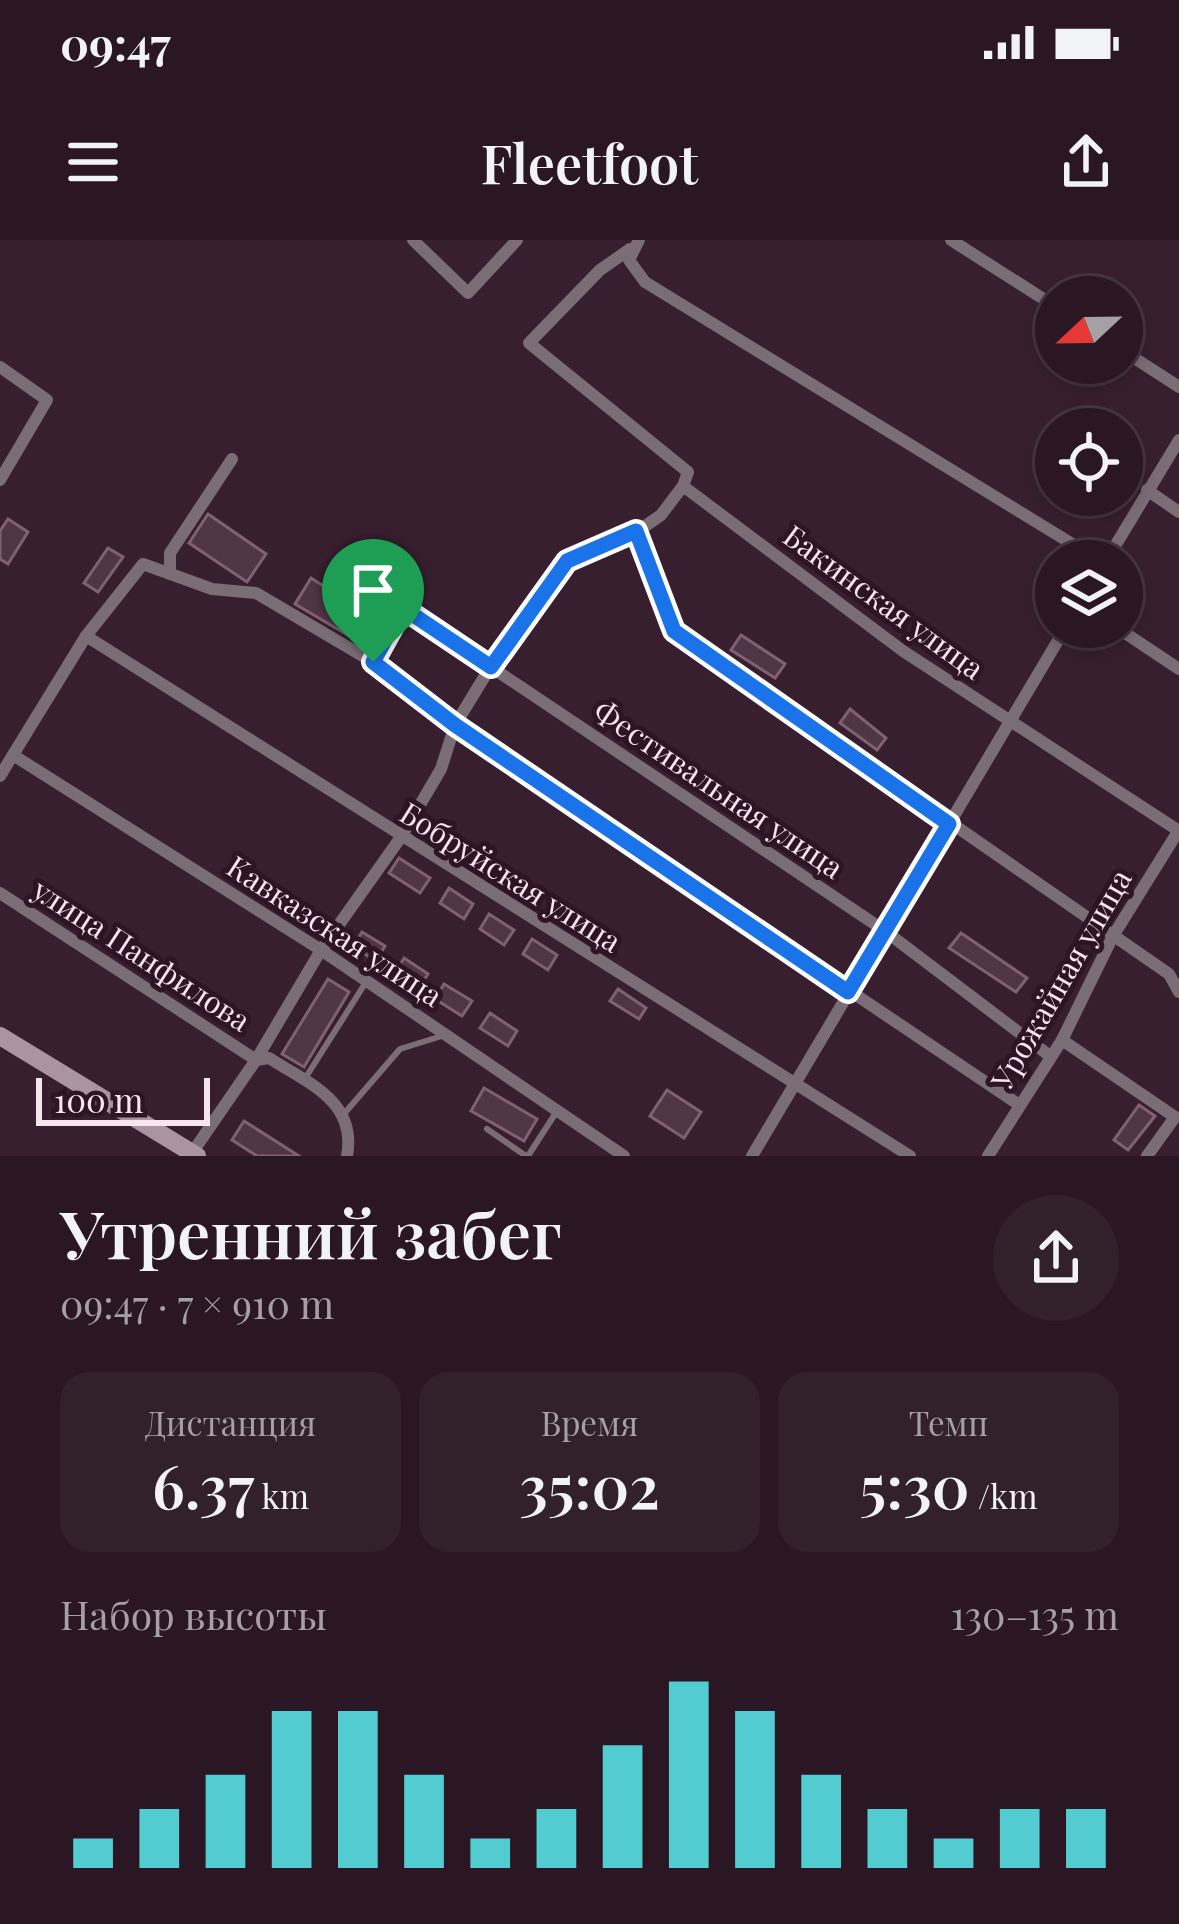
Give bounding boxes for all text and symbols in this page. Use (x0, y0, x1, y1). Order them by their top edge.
text: 09:47 (60, 12, 171, 72)
text: Fleetfoot (481, 126, 698, 198)
icon: menu (60, 129, 126, 195)
icon: share (1053, 129, 1119, 195)
north arrow (1035, 276, 1143, 384)
map controls (1035, 276, 1143, 648)
button: locate (1035, 408, 1143, 516)
street label: Бакинская улица (776, 515, 992, 688)
pin (322, 539, 424, 662)
button: layers (1035, 540, 1143, 648)
icon: arrive (340, 557, 406, 623)
street label: Фестивальная улица (587, 690, 852, 887)
street label: Бобруйская улица (393, 792, 629, 960)
street label: Кавказская улица (220, 846, 450, 1015)
street label: Урожайная улица (980, 862, 1140, 1097)
street label: улица Панфилова (25, 868, 259, 1040)
scale bar (36, 1072, 210, 1125)
text: 100 m (54, 1077, 143, 1121)
text: Утренний забег (60, 1188, 562, 1276)
button: share (993, 1195, 1119, 1321)
text: 09:47 · 7 × 910 m (60, 1277, 334, 1329)
text: Дистанция (145, 1400, 316, 1444)
text: Время (541, 1400, 638, 1444)
text: Темп (909, 1400, 988, 1444)
text: 6.37 (152, 1444, 254, 1524)
text: 35:02 (519, 1444, 660, 1524)
text: 5:30 (860, 1444, 969, 1524)
text: km (254, 1473, 309, 1517)
text: /km (969, 1473, 1037, 1517)
text: Набор высоты (60, 1588, 327, 1640)
text: 130–135 m (951, 1588, 1119, 1640)

